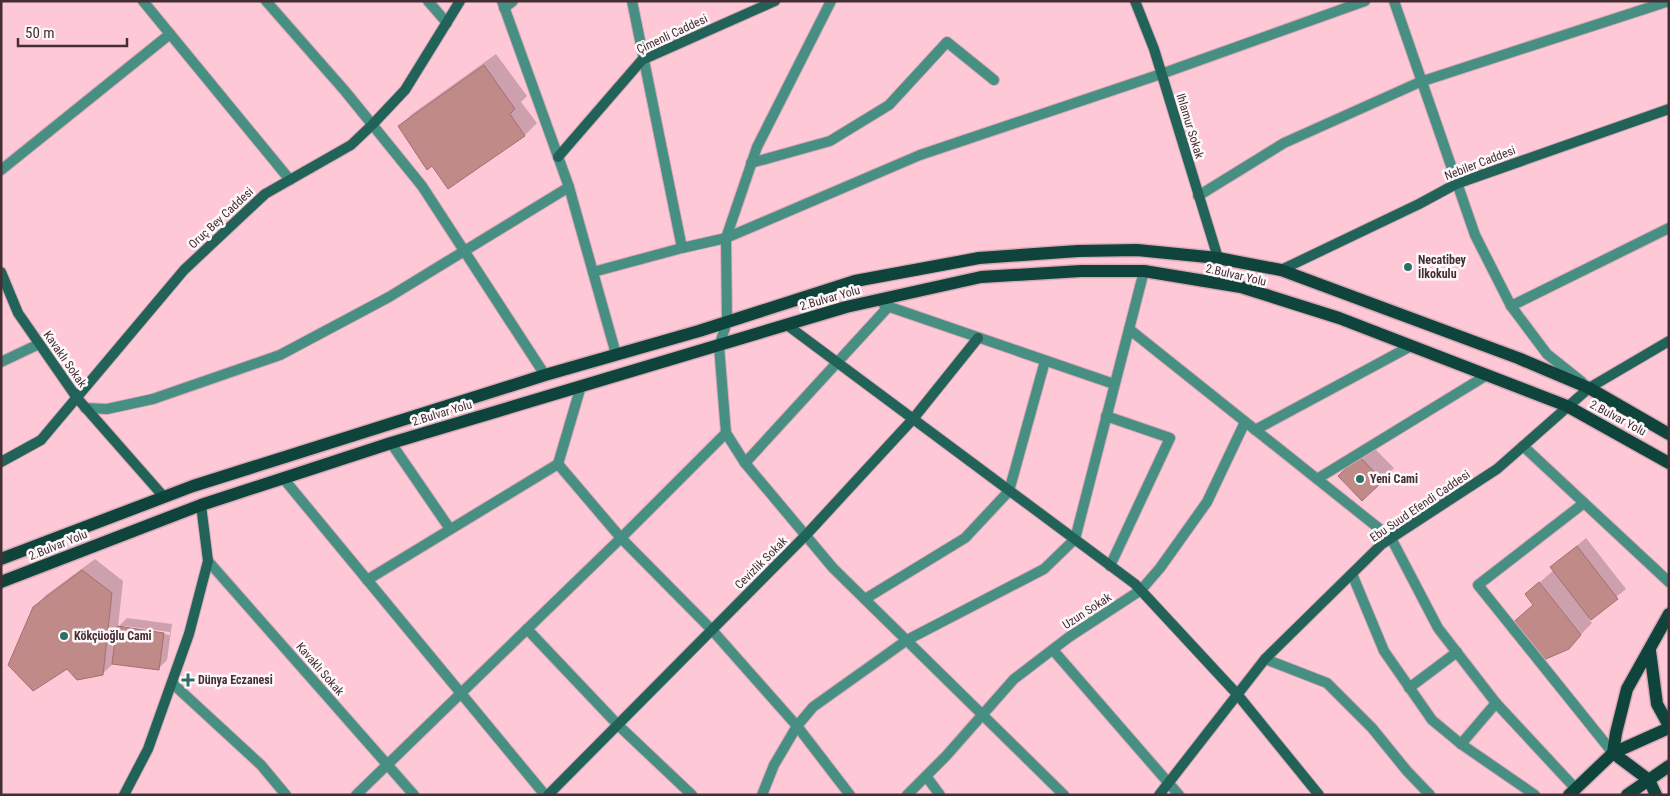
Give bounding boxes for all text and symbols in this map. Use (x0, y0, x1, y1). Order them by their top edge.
street label: Çimenli Caddesi (634, 11, 710, 57)
scale bar (18, 15, 126, 47)
text: 50 m (25, 24, 55, 42)
street label: Ihlamur Sokak (1173, 92, 1207, 161)
street label: Nebiler Caddesi (1443, 143, 1517, 183)
street label: Oruç Bey Caddesi (186, 185, 256, 251)
place label: Necatibey İlkokulu (1418, 253, 1467, 281)
street label: 2.Bulvar Yolu (1204, 261, 1268, 289)
marker: Necatibey İlkokulu (1402, 261, 1414, 273)
street label: 2.Bulvar Yolu (798, 283, 862, 313)
street label: Kavaklı Sokak (40, 328, 90, 390)
street label: 2.Bulvar Yolu (410, 397, 474, 429)
street label: 2.Bulvar Yolu (1587, 397, 1649, 439)
street label: Ebu Suud Efendi Caddesi (1367, 467, 1473, 545)
place label: Yeni Cami (1370, 472, 1418, 486)
marker: Yeni Cami (1354, 473, 1366, 485)
street label: 2.Bulvar Yolu (27, 527, 89, 563)
street label: Cevizlik Sokak (732, 534, 790, 592)
street label: Uzun Sokak (1060, 590, 1114, 632)
place label: Kökçüoğlu Cami (74, 629, 152, 643)
marker: Kökçüoğlu Cami (58, 630, 70, 642)
street label: Kavaklı Sokak (293, 640, 347, 699)
place label: Dünya Eczanesi (198, 673, 273, 687)
marker: Dünya Eczanesi (182, 674, 194, 686)

